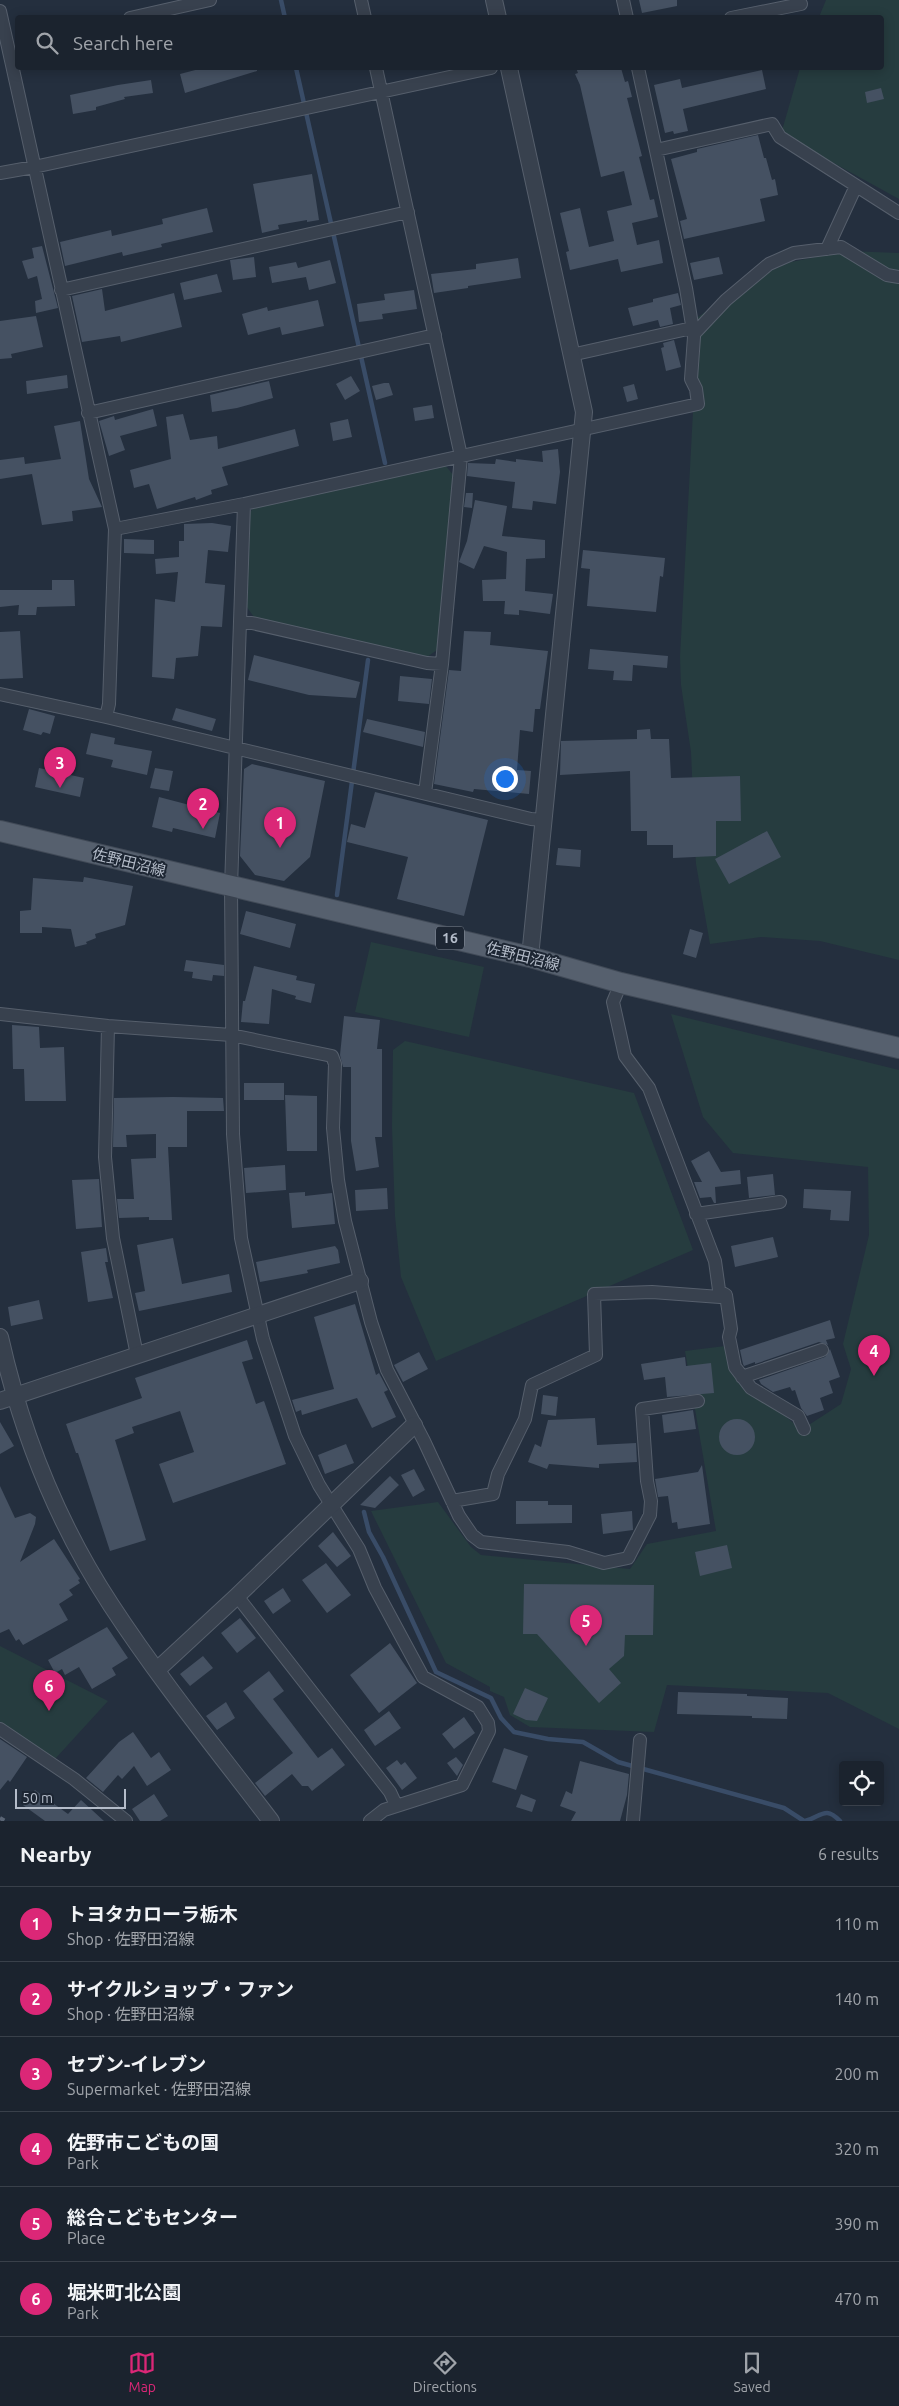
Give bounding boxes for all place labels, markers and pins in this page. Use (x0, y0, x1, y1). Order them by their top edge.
pin: 3 (44, 747, 76, 788)
pin: 2 (187, 788, 219, 829)
pin: 1 (264, 807, 296, 848)
pin: 4 (858, 1335, 890, 1376)
pin: 5 (570, 1605, 602, 1646)
pin: 6 (33, 1670, 65, 1711)

